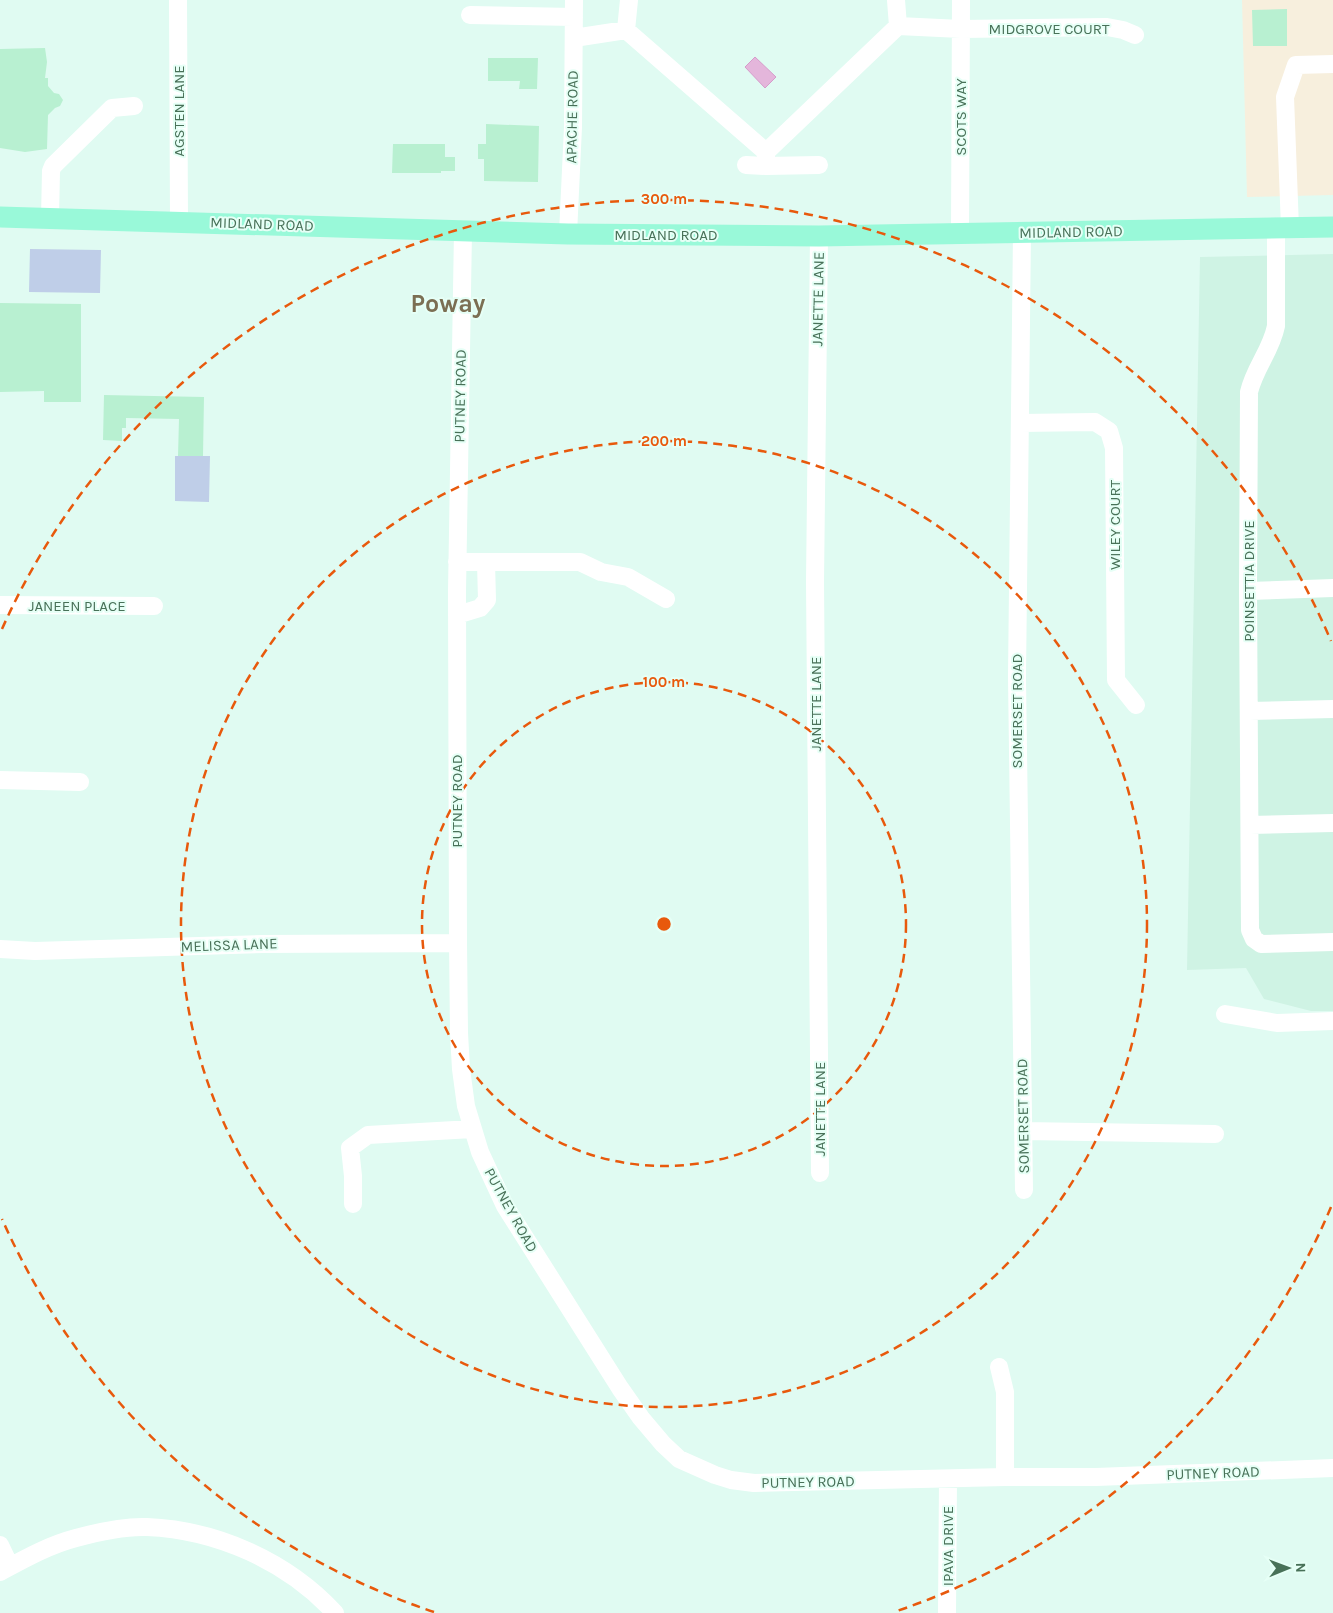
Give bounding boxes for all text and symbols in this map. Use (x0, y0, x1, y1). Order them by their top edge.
street label: MIDGROVE COURT (988, 20, 1110, 38)
street label: AGSTEN LANE (170, 65, 188, 157)
street label: APACHE ROAD (562, 70, 582, 164)
street label: SCOTS WAY (952, 77, 970, 156)
text: 300 m (641, 190, 687, 208)
street label: MIDLAND ROAD (210, 213, 314, 235)
street label: MIDLAND ROAD (1019, 222, 1123, 242)
street label: MIDLAND ROAD (614, 226, 718, 244)
street label: JANETTE LANE (808, 252, 828, 346)
district label: Poway (411, 289, 486, 318)
street label: PUTNEY ROAD (450, 349, 470, 443)
text: 200 m (641, 432, 687, 450)
street label: WILEY COURT (1106, 479, 1124, 570)
street label: POINSETTIA DRIVE (1240, 520, 1258, 642)
street label: JANEEN PLACE (28, 597, 126, 615)
street label: SOMERSET ROAD (1008, 653, 1026, 769)
street label: JANETTE LANE (807, 657, 825, 751)
text: 100 m (643, 673, 685, 691)
street label: PUTNEY ROAD (448, 754, 466, 848)
centre of rings (655, 915, 673, 933)
street label: MELISSA LANE (180, 934, 278, 956)
street label: SOMERSET ROAD (1013, 1058, 1033, 1174)
street label: JANETTE LANE (811, 1062, 829, 1156)
street label: PUTNEY ROAD (480, 1165, 542, 1255)
street label: PUTNEY ROAD (1166, 1462, 1260, 1484)
street label: PUTNEY ROAD (761, 1472, 855, 1492)
street label: IPAVA DRIVE (939, 1506, 957, 1586)
north arrow (1263, 1543, 1313, 1593)
text: N (1292, 1563, 1309, 1573)

